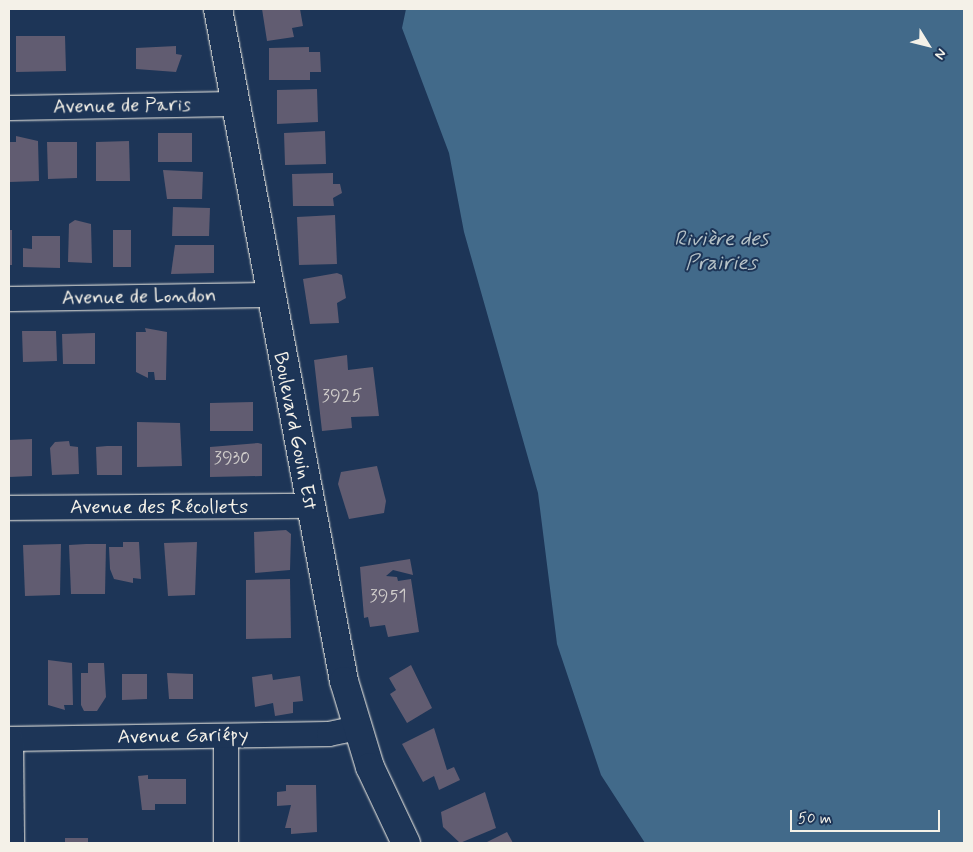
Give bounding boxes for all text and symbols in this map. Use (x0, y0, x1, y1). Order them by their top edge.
north arrow (903, 20, 953, 70)
text: N (930, 45, 950, 63)
street label: Avenue de Paris (54, 93, 190, 119)
water label: Rivière des Prairies (673, 226, 769, 276)
street label: Avenue de London (62, 284, 216, 310)
street label: Boulevard Gouin Est (268, 350, 322, 512)
house number: 3925 (322, 385, 362, 407)
house number: 3930 (214, 447, 250, 469)
street label: Avenue des Récollets (71, 495, 247, 519)
house number: 3951 (370, 585, 406, 607)
street label: Avenue Gariépy (117, 723, 249, 749)
scale bar (793, 800, 943, 832)
text: 50 m (798, 809, 832, 829)

